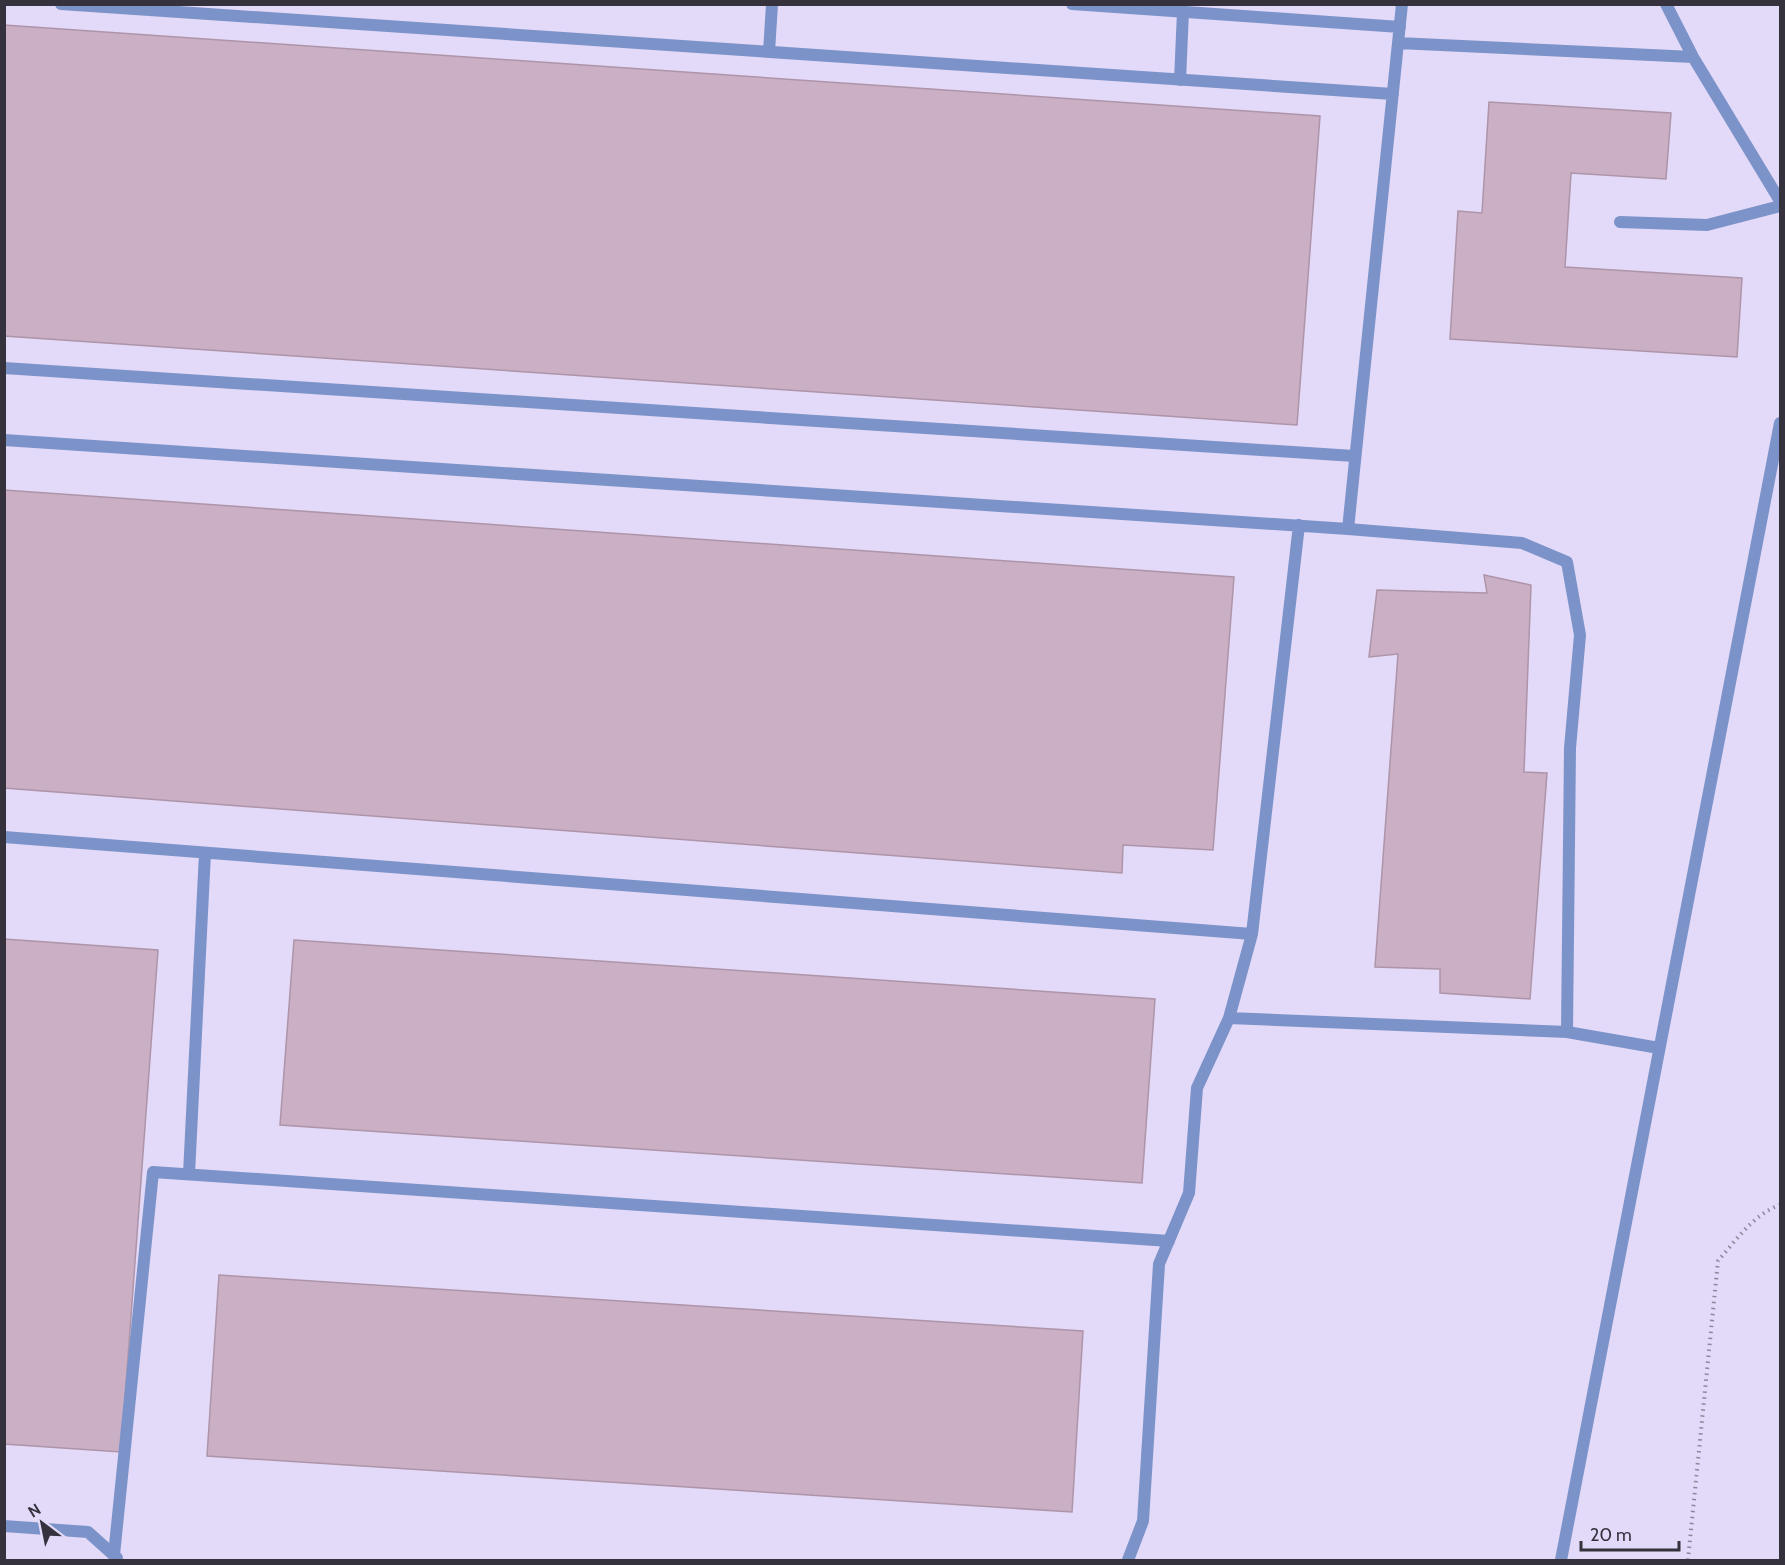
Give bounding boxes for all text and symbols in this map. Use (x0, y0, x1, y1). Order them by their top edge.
north arrow (12, 1493, 72, 1553)
text: N (24, 1500, 44, 1522)
scale bar (1581, 1514, 1678, 1552)
text: 20 m (1590, 1524, 1632, 1546)

